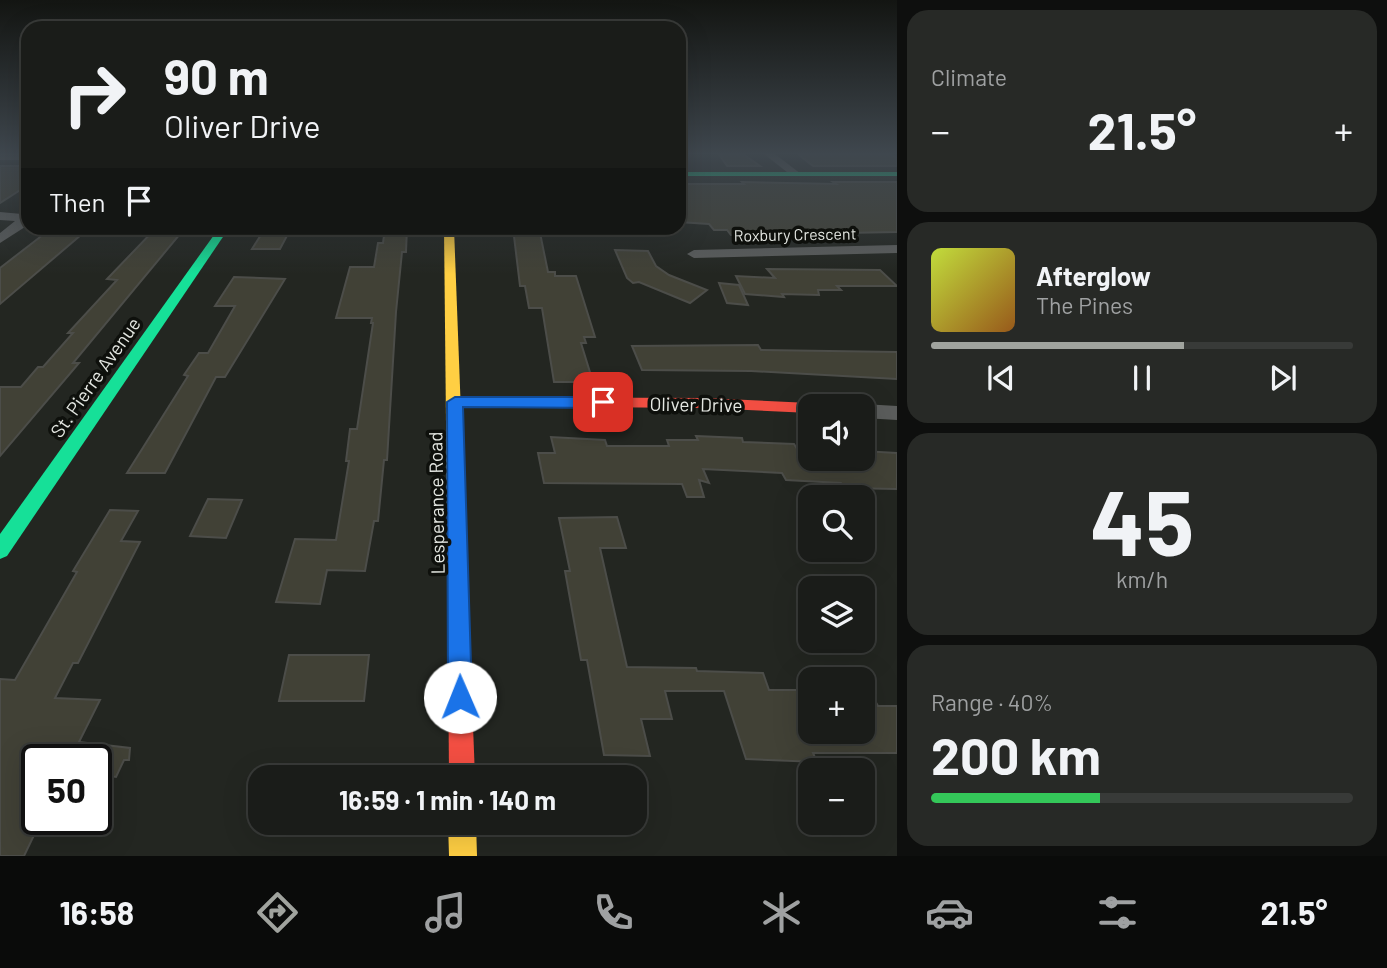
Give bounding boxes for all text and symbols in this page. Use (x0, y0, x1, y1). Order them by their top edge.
text: 90 m (164, 46, 269, 105)
icon: right (49, 49, 140, 140)
text: Climate (931, 63, 1007, 91)
text: 21.5° (1088, 98, 1196, 160)
text: Oliver Drive (164, 106, 320, 144)
text: − (931, 107, 950, 153)
text: + (1334, 107, 1353, 153)
icon: arrive (120, 182, 158, 220)
text: Then (49, 186, 106, 217)
street label: Roxbury Crescent (733, 223, 857, 245)
text: Afterglow (1036, 260, 1151, 291)
text: The Pines (1036, 291, 1133, 319)
street label: St. Pierre Avenue (45, 313, 145, 441)
icon: previous (982, 359, 1020, 397)
icon: pause (1123, 359, 1161, 397)
icon: next (1264, 359, 1302, 397)
pin (573, 372, 633, 432)
icon: arrive (584, 383, 622, 421)
street label: Oliver Drive (649, 392, 743, 416)
map controls (798, 394, 875, 835)
button: sound (798, 394, 875, 471)
street label: Lesperance Road (423, 431, 449, 575)
text: 45 (1090, 465, 1194, 574)
button: search (798, 485, 875, 562)
text: km/h (1116, 565, 1168, 593)
button: layers (798, 576, 875, 653)
position arrow (423, 660, 497, 734)
button: + (798, 667, 875, 744)
text: Range · 40% (931, 688, 1053, 716)
text: 200 km (931, 723, 1101, 785)
speed limit sign: 50 (21, 744, 112, 835)
button: − (798, 758, 875, 835)
text: 16:59 · 1 min · 140 m (339, 784, 556, 815)
icon: directions (253, 888, 302, 937)
icon: music (421, 888, 470, 937)
icon: phone (589, 888, 638, 937)
icon: climate (757, 888, 806, 937)
icon: car (925, 888, 974, 937)
icon: filters (1093, 888, 1142, 937)
text: 16:58 (59, 893, 134, 931)
text: 21.5° (1261, 893, 1328, 931)

